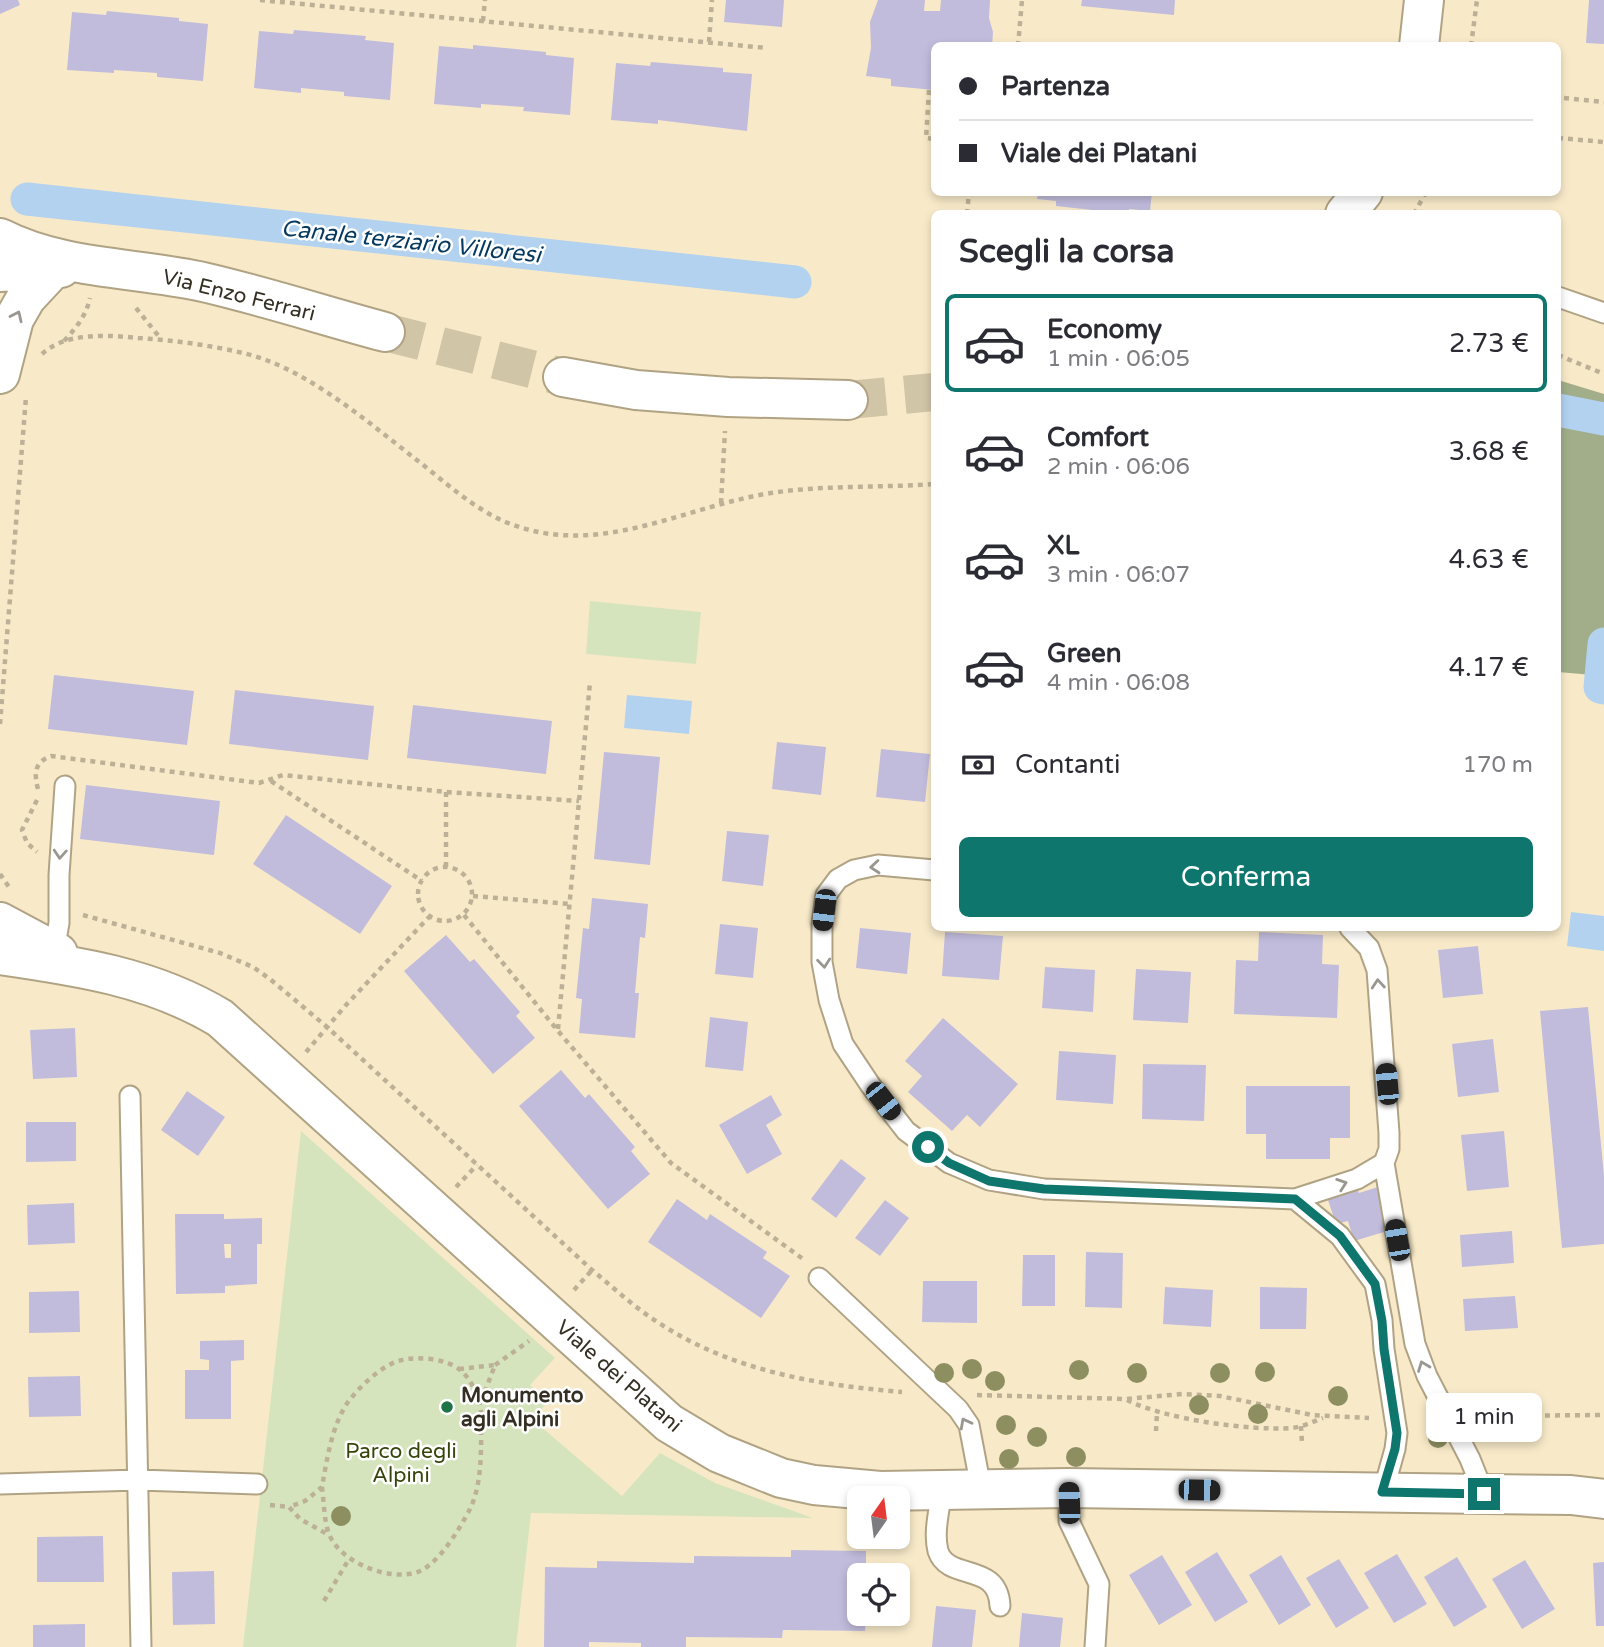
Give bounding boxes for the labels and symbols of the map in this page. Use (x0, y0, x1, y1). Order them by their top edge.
water label: Canale terziario Villoresi (280, 214, 545, 270)
street label: Via Enzo Ferrari (160, 264, 318, 327)
one-way arrow (9, 311, 23, 323)
one-way arrow (53, 849, 68, 860)
one-way arrow (869, 859, 880, 874)
car (812, 888, 837, 932)
one-way arrow (816, 957, 831, 969)
one-way arrow (1371, 978, 1386, 989)
car (1375, 1062, 1400, 1106)
car (862, 1078, 905, 1124)
route start (912, 1131, 944, 1163)
one-way arrow (1335, 1178, 1347, 1192)
car (1384, 1217, 1411, 1263)
street label: Viale dei Platani (551, 1315, 687, 1438)
one-way arrow (1418, 1360, 1432, 1372)
place label: Monumento agli Alpini (461, 1383, 584, 1432)
callout: 1 min (1426, 1392, 1542, 1442)
marker: Monumento agli Alpini (439, 1399, 455, 1415)
one-way arrow (960, 1417, 974, 1430)
park label: Parco degli Alpini (345, 1439, 457, 1488)
route end (1468, 1478, 1500, 1510)
car (1178, 1479, 1221, 1501)
car (1058, 1482, 1081, 1524)
north arrow (847, 1486, 910, 1549)

